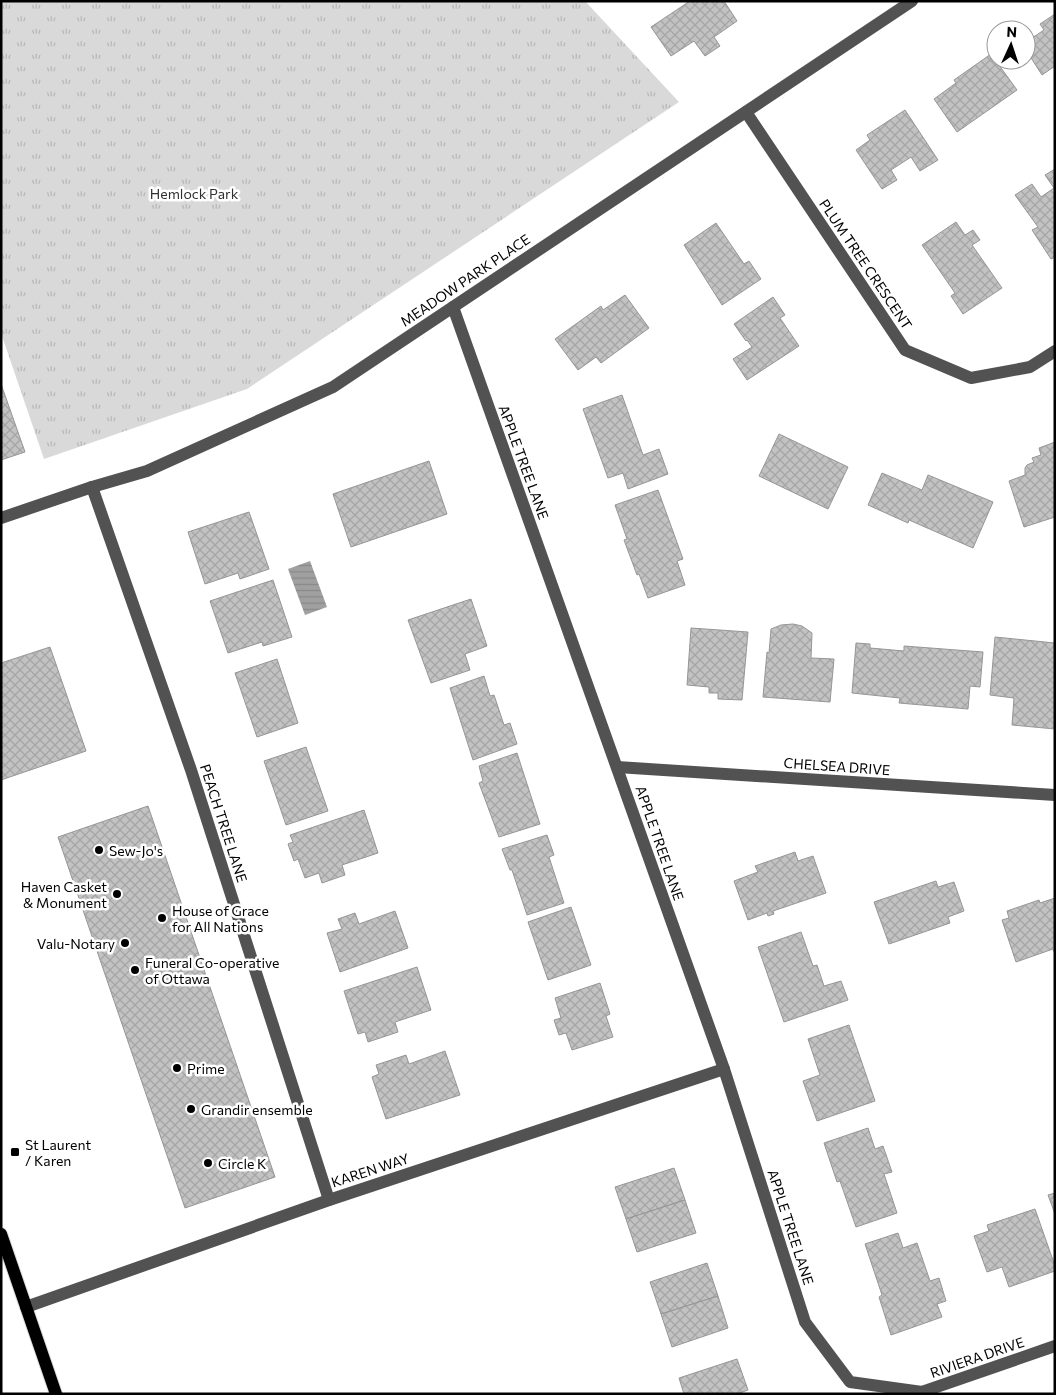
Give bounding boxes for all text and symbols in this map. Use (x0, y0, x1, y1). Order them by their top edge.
north arrow (986, 20, 1036, 70)
text: N (1006, 23, 1017, 40)
park label: Hemlock Park (150, 185, 239, 202)
street label: PLUM TREE CRESCENT (816, 196, 916, 332)
street label: MEADOW PARK PLACE (397, 230, 533, 330)
street label: APPLE TREE LANE (495, 403, 553, 521)
street label: CHELSEA DRIVE (783, 754, 891, 778)
street label: PEACH TREE LANE (197, 762, 251, 884)
street label: APPLE TREE LANE (632, 783, 688, 903)
place label: Sew-Jo's (109, 842, 163, 859)
marker: Sew-Jo's (93, 844, 105, 856)
place label: Haven Casket & Monument (21, 878, 107, 911)
marker: Haven Casket & Monument (111, 888, 123, 900)
place label: House of Grace for All Nations (172, 902, 269, 935)
marker: House of Grace for All Nations (156, 912, 168, 924)
place label: Valu-Notary (37, 935, 115, 952)
marker: Valu-Notary (119, 937, 131, 949)
place label: Funeral Co-operative of Ottawa (145, 954, 279, 987)
marker: Funeral Co-operative of Ottawa (129, 964, 141, 976)
place label: Prime (187, 1060, 225, 1077)
marker: Prime (171, 1062, 183, 1074)
place label: Grandir ensemble (201, 1101, 313, 1118)
marker: Grandir ensemble (185, 1103, 197, 1115)
place label: St Laurent / Karen (25, 1136, 91, 1169)
marker: St Laurent / Karen (9, 1146, 21, 1158)
street label: KAREN WAY (329, 1149, 411, 1191)
place label: Circle K (218, 1155, 266, 1172)
marker: Circle K (202, 1157, 214, 1169)
street label: APPLE TREE LANE (764, 1167, 818, 1287)
street label: RIVIERA DRIVE (928, 1333, 1026, 1381)

